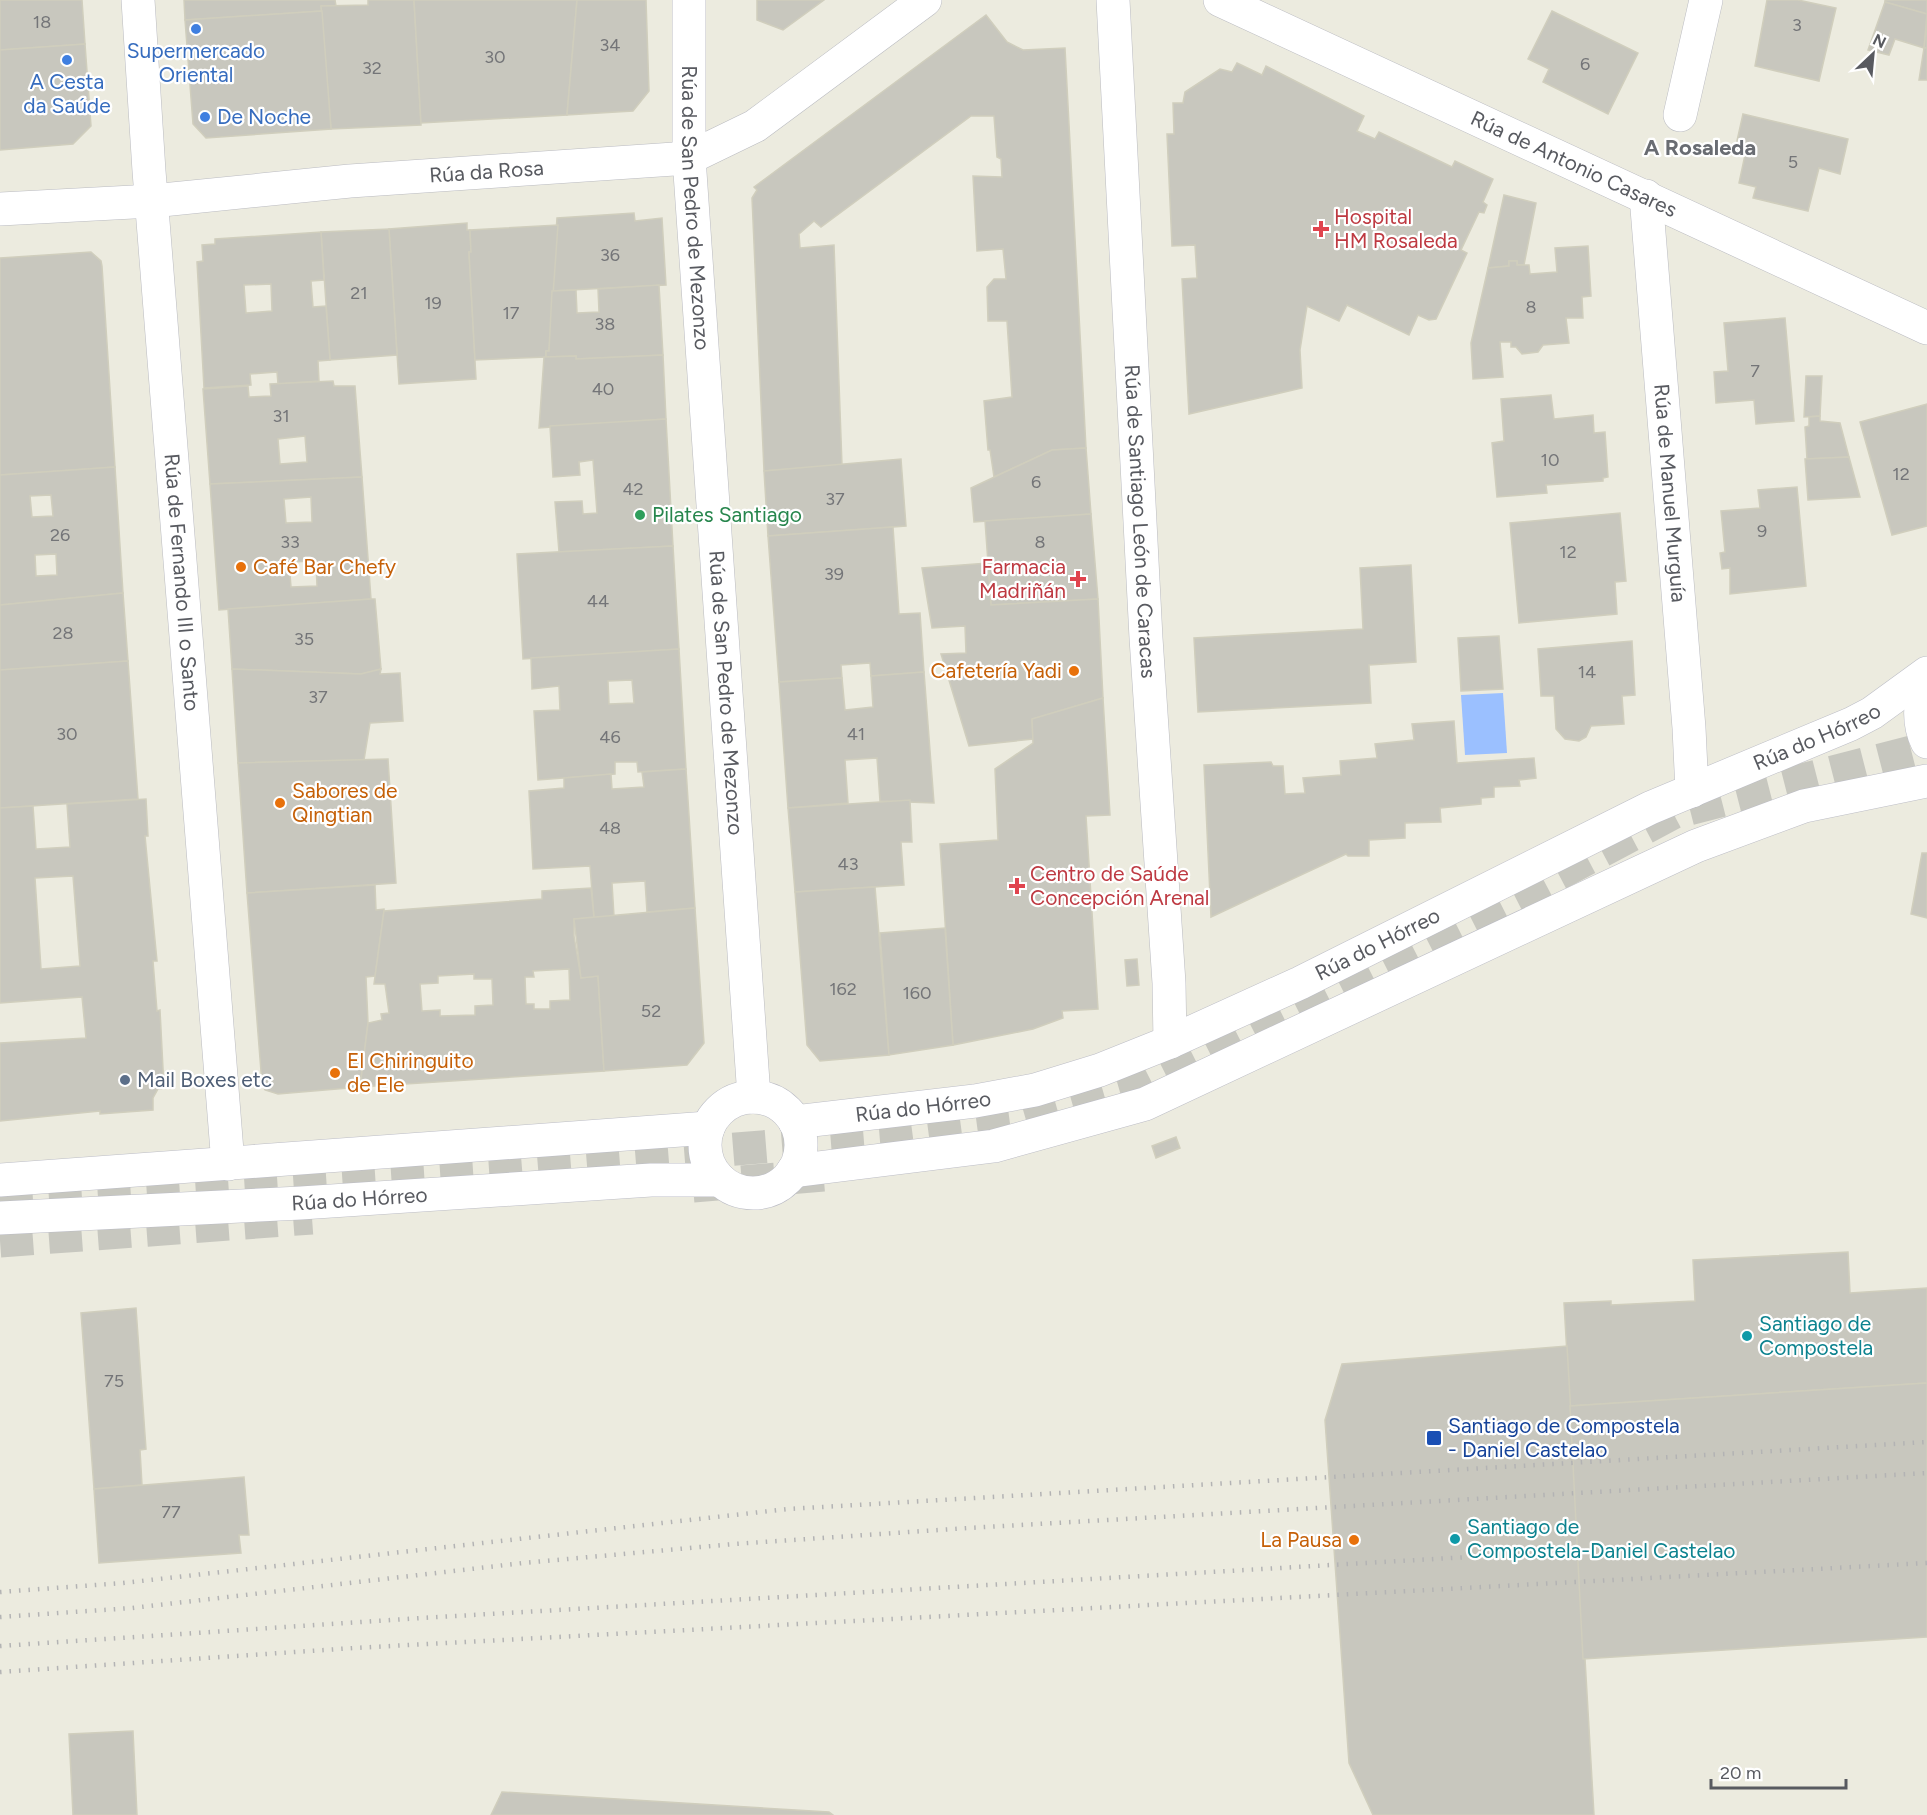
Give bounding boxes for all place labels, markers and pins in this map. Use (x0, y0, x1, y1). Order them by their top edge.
marker: Supermercado Oriental (189, 22, 203, 36)
place label: Supermercado Oriental (127, 38, 265, 87)
marker: A Cesta da Saúde (60, 53, 74, 67)
place label: A Cesta da Saúde (23, 69, 111, 118)
place label: De Noche (217, 104, 311, 129)
marker: De Noche (198, 110, 212, 124)
place label: Hospital HM Rosaleda (1334, 204, 1458, 253)
marker: Hospital HM Rosaleda (1312, 220, 1330, 238)
place label: Pilates Santiago (652, 502, 802, 527)
marker: Pilates Santiago (633, 508, 647, 522)
place label: Café Bar Chefy (253, 554, 396, 579)
place label: Farmacia Madriñán (979, 554, 1066, 603)
marker: Café Bar Chefy (234, 560, 248, 574)
marker: Farmacia Madriñán (1071, 572, 1085, 586)
place label: Cafetería Yadi (930, 658, 1062, 683)
marker: Cafetería Yadi (1067, 664, 1081, 678)
place label: Sabores de Qingtian (292, 778, 397, 827)
marker: Sabores de Qingtian (273, 796, 287, 810)
place label: Centro de Saúde Concepción Arenal (1030, 861, 1209, 910)
marker: Centro de Saúde Concepción Arenal (1008, 877, 1026, 895)
place label: El Chiringuito de Ele (347, 1048, 474, 1097)
marker: El Chiringuito de Ele (328, 1066, 342, 1080)
place label: Mail Boxes etc (137, 1067, 272, 1092)
marker: Mail Boxes etc (118, 1073, 132, 1087)
place label: Santiago de Compostela (1759, 1311, 1873, 1360)
marker: Santiago de Compostela (1740, 1329, 1754, 1343)
place label: Santiago de Compostela - Daniel Castelao (1448, 1413, 1680, 1462)
marker: Santiago de Compostela - Daniel Castelao (1425, 1429, 1443, 1447)
place label: Santiago de Compostela-Daniel Castelao (1467, 1514, 1736, 1563)
place label: La Pausa (1260, 1527, 1342, 1552)
marker: Santiago de Compostela-Daniel Castelao (1448, 1532, 1462, 1546)
marker: La Pausa (1347, 1533, 1361, 1547)

